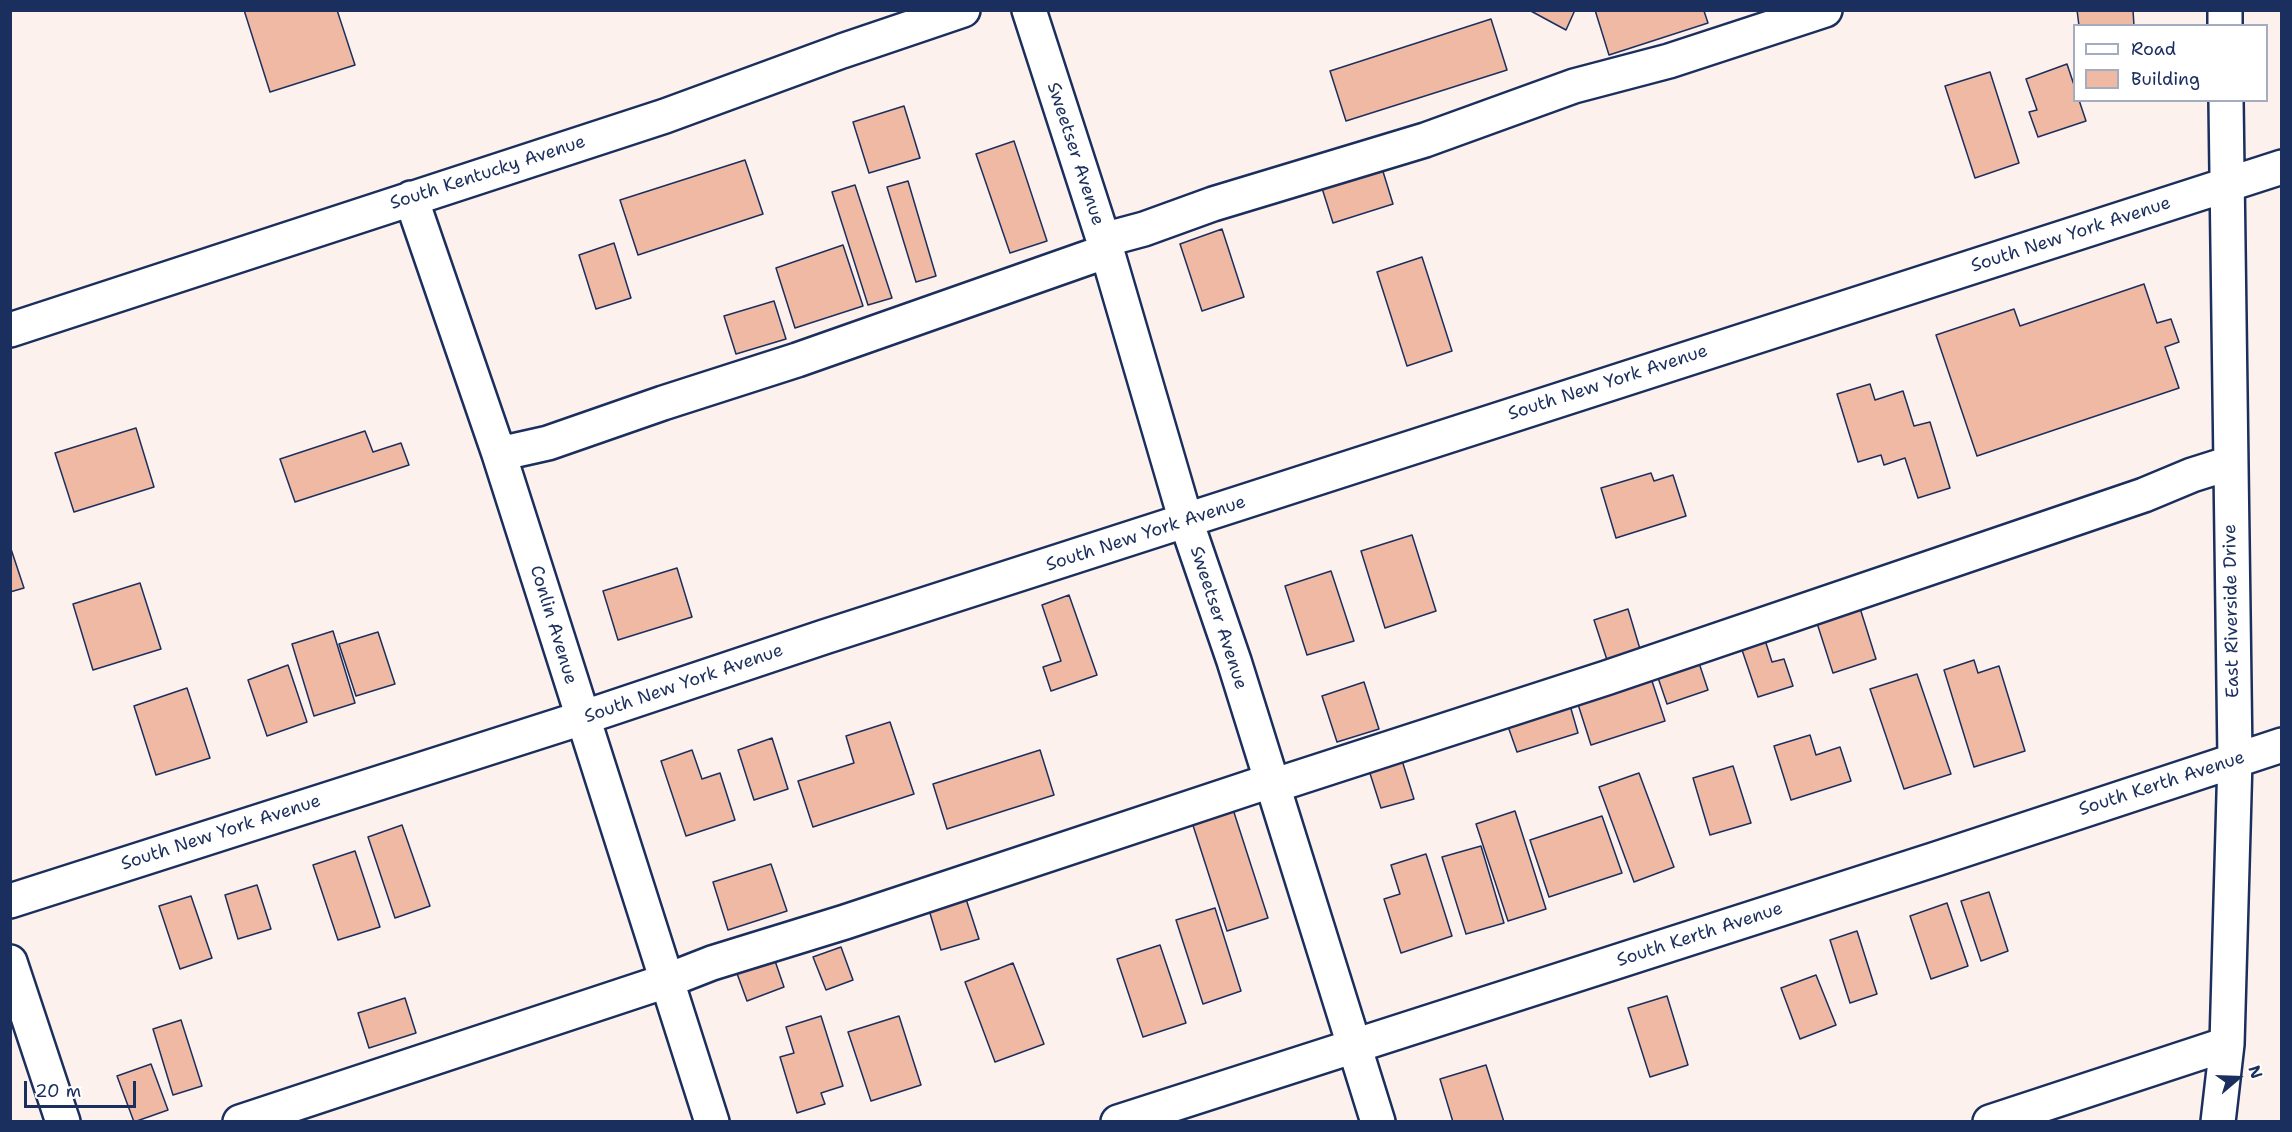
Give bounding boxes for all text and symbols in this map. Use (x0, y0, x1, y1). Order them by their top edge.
legend (2073, 24, 2268, 102)
text: Road (2131, 37, 2176, 61)
text: Building (2131, 67, 2200, 91)
street label: Sweetser Avenue (1042, 80, 1108, 228)
street label: South Kentucky Avenue (388, 131, 588, 215)
street label: South New York Avenue (1968, 192, 2174, 278)
street label: South New York Avenue (1505, 340, 1711, 426)
street label: South New York Avenue (1043, 491, 1249, 577)
street label: East Riverside Drive (2220, 524, 2244, 698)
street label: Sweetser Avenue (1185, 544, 1251, 692)
street label: Conlin Avenue (525, 563, 581, 687)
street label: South New York Avenue (582, 640, 786, 728)
street label: South Kerth Avenue (2076, 747, 2248, 821)
street label: South New York Avenue (118, 790, 324, 876)
street label: South Kerth Avenue (1614, 898, 1786, 972)
north arrow (2208, 1048, 2268, 1108)
text: N (2243, 1063, 2267, 1081)
scale bar (27, 1069, 140, 1107)
text: 20 m (35, 1079, 81, 1103)

